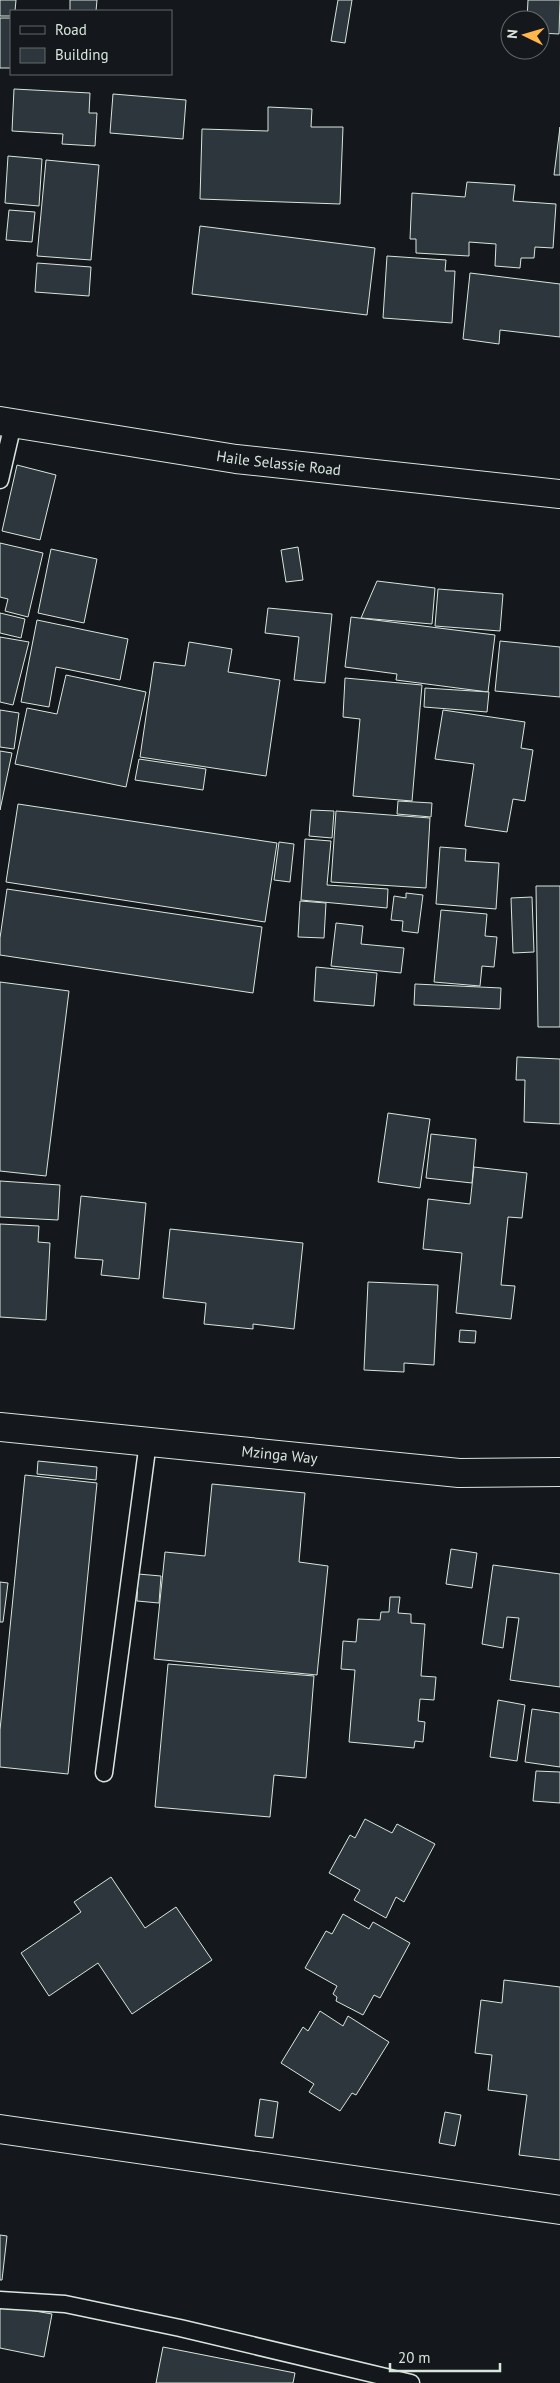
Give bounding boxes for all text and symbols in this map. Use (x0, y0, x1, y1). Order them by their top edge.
legend (10, 10, 172, 75)
north arrow (500, 10, 550, 60)
text: Road (55, 20, 87, 39)
text: N (503, 28, 521, 39)
text: Building (55, 45, 109, 64)
street label: Haile Selassie Road (215, 446, 342, 479)
street label: Mzinga Way (241, 1441, 319, 1468)
scale bar (390, 2340, 500, 2372)
text: 20 m (398, 2348, 431, 2367)

